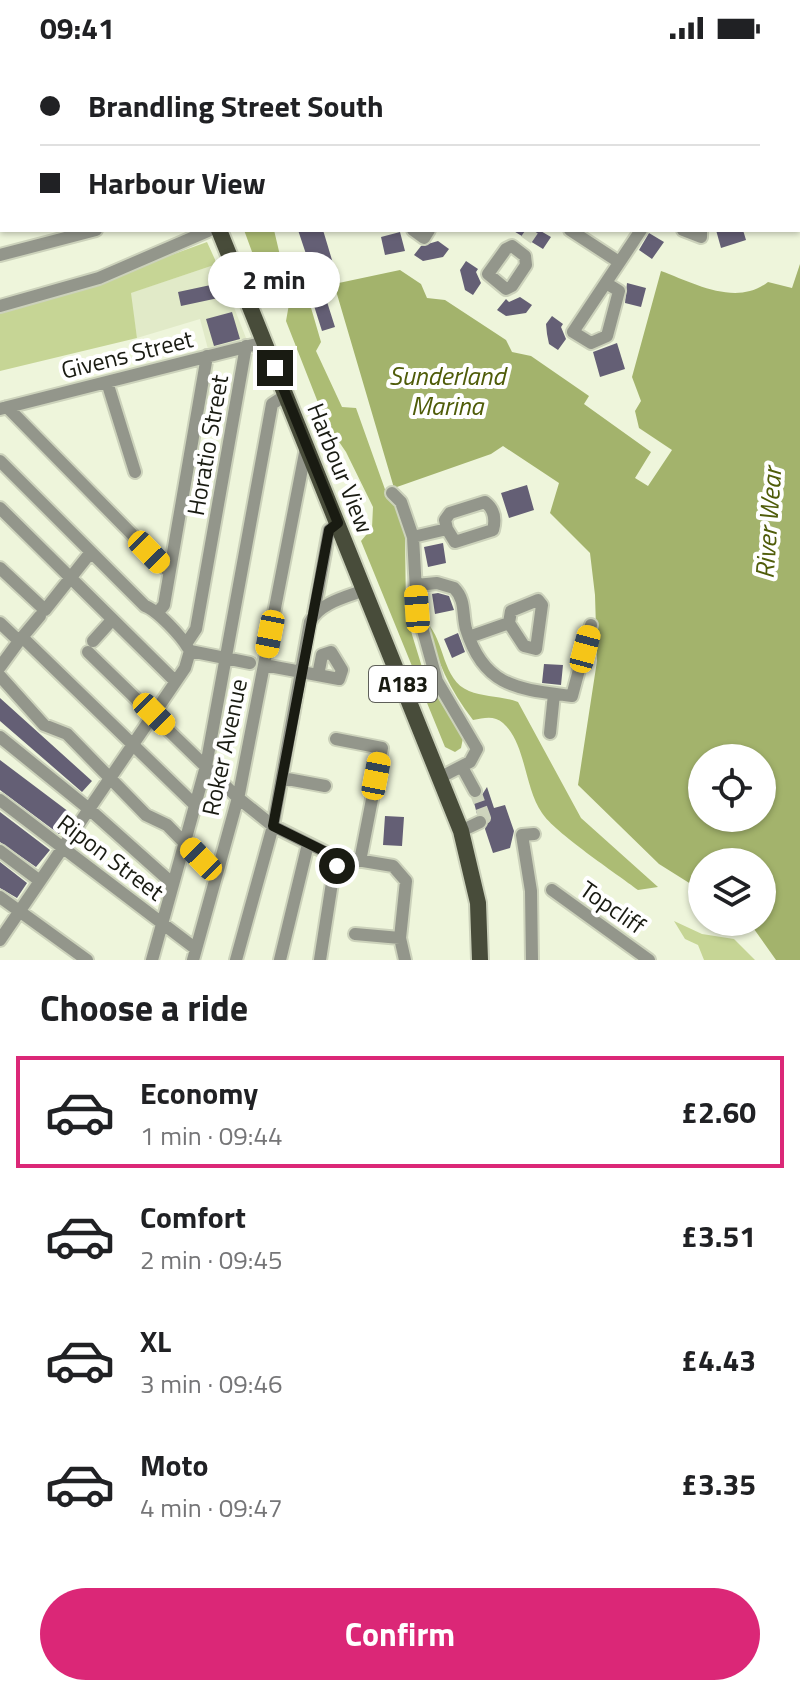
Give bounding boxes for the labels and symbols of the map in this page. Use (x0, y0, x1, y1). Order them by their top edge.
callout: 2 min (209, 252, 341, 308)
street label: Givens Street (57, 320, 197, 388)
route end (257, 350, 293, 386)
water label: Sunderland Marina (389, 356, 508, 425)
street label: Horatio Street (177, 371, 237, 518)
street label: Harbour View (299, 397, 383, 539)
water label: River Wear (745, 463, 792, 580)
car (124, 526, 174, 578)
car (403, 584, 431, 634)
car (254, 608, 286, 660)
car (567, 623, 603, 675)
road number: A183 (369, 666, 437, 702)
street label: Roker Avenue (192, 675, 256, 819)
car (129, 689, 179, 739)
car (360, 750, 392, 802)
street label: Ripon Street (50, 805, 172, 909)
car (176, 833, 226, 885)
route start (319, 848, 355, 884)
street label: Topcliff (573, 871, 653, 943)

